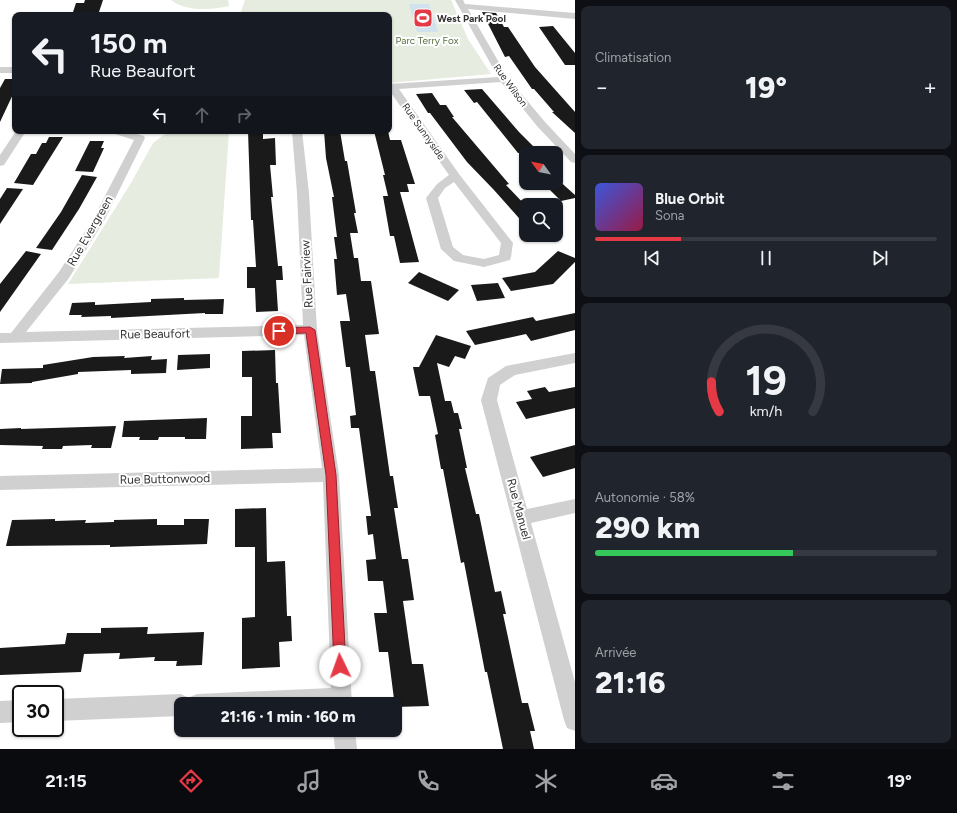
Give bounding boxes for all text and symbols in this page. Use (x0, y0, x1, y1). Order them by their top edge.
sports icon: West Park Pool (412, 7, 434, 29)
place label: West Park Pool (437, 12, 506, 25)
text: 150 m (90, 26, 167, 60)
icon: left (24, 28, 76, 80)
park label: Parc Terry Fox (396, 34, 459, 47)
text: Climatisation (595, 50, 671, 65)
text: Rue Beaufort (90, 60, 196, 82)
street label: Rue Wilson (491, 61, 531, 110)
text: 19° (745, 69, 787, 106)
text: − (595, 74, 609, 101)
text: + (923, 74, 937, 101)
street label: Rue Sunnyside (399, 100, 448, 163)
icon: left (149, 104, 171, 126)
icon: ahead (191, 104, 213, 126)
icon: right (233, 104, 255, 126)
north arrow (519, 146, 563, 190)
map controls (519, 146, 563, 242)
text: Blue Orbit (655, 190, 725, 208)
street label: Rue Evergreen (64, 193, 116, 268)
button: search (519, 198, 563, 242)
text: Sona (655, 208, 684, 223)
street label: Rue Fairview (298, 239, 316, 308)
icon: previous (641, 247, 663, 269)
icon: pause (755, 247, 777, 269)
icon: next (869, 247, 891, 269)
pin (262, 314, 296, 348)
icon: arrive (268, 320, 290, 342)
street label: Rue Beaufort (120, 326, 191, 342)
text: 19 (745, 355, 787, 405)
text: km/h (750, 402, 782, 420)
street label: Rue Buttonwood (120, 471, 210, 487)
street label: Rue Manuel (504, 477, 534, 541)
text: Autonomie · 58% (595, 490, 695, 505)
text: 290 km (595, 509, 700, 546)
position arrow (319, 645, 361, 687)
text: Arrivée (595, 645, 636, 660)
text: 21:16 (595, 664, 666, 701)
speed limit sign: 30 (12, 685, 64, 737)
text: 21:16 · 1 min · 160 m (221, 708, 355, 726)
icon: directions (177, 767, 205, 795)
icon: music (295, 767, 323, 795)
icon: phone (414, 767, 442, 795)
icon: climate (532, 767, 560, 795)
icon: car (650, 767, 678, 795)
icon: filters (769, 767, 797, 795)
text: 21:15 (45, 770, 87, 792)
text: 19° (887, 770, 912, 792)

